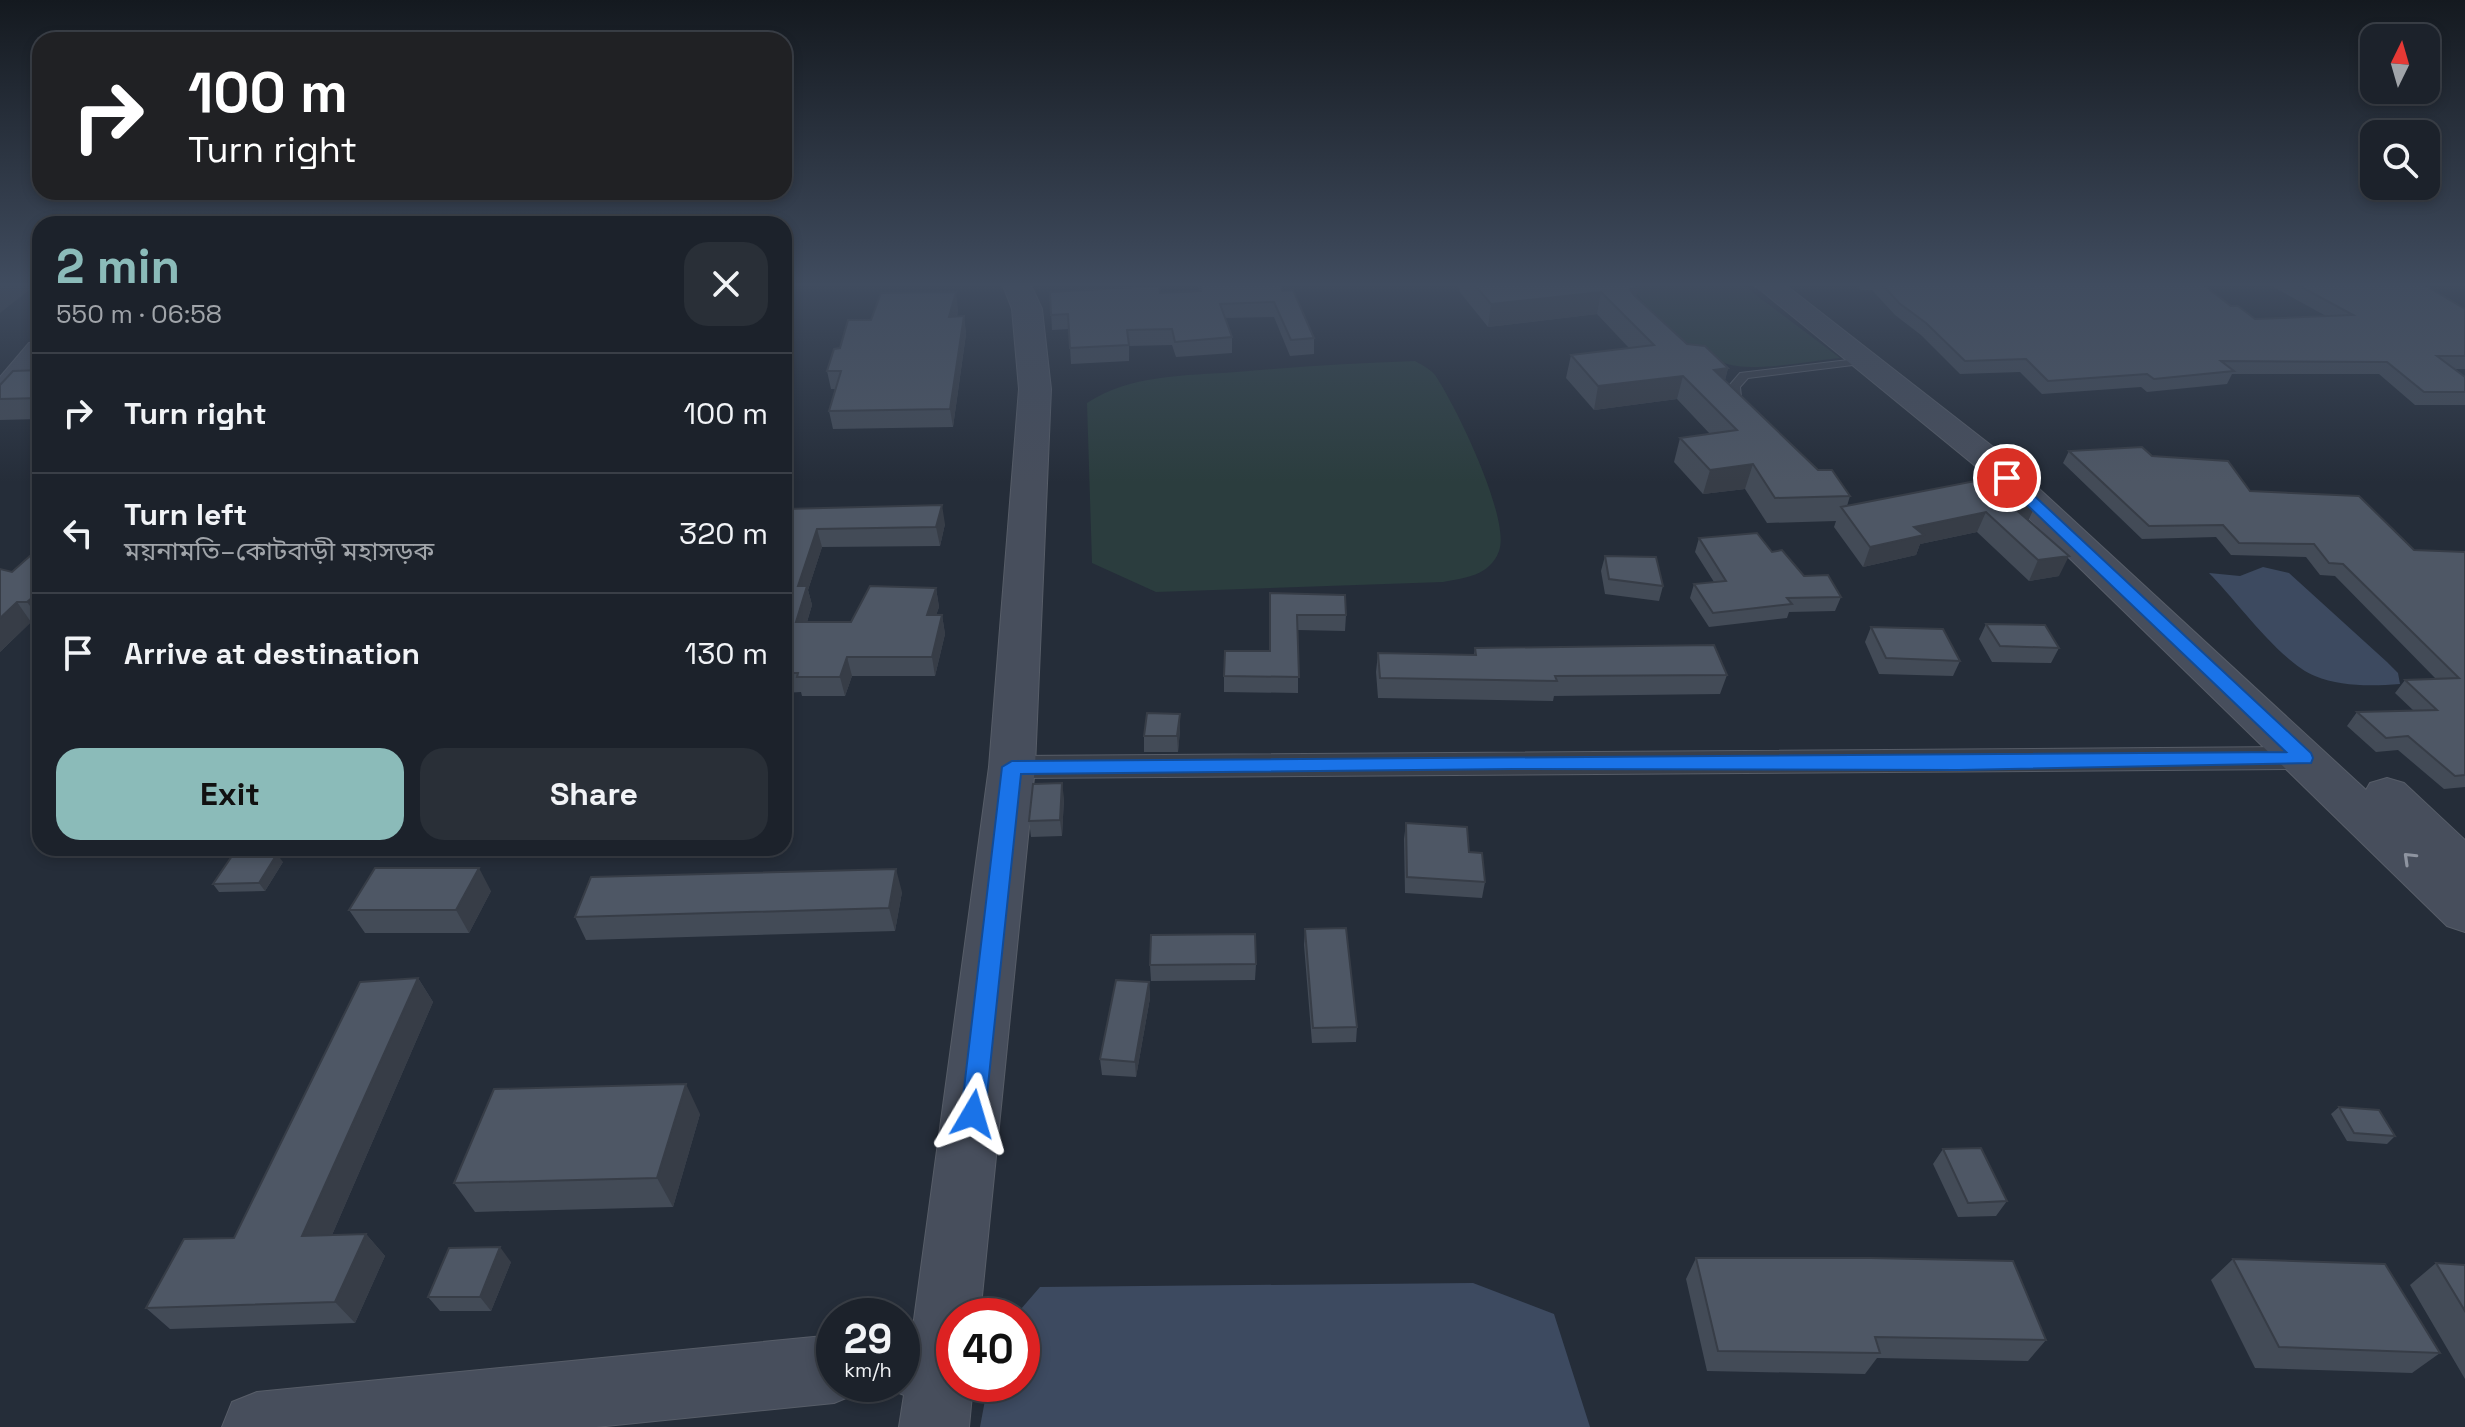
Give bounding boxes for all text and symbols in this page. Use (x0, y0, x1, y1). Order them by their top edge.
north arrow (2360, 24, 2440, 104)
map controls (2360, 24, 2440, 200)
text: 100 m (188, 57, 348, 128)
icon: right (56, 64, 160, 168)
button: search (2360, 120, 2440, 200)
text: Turn right (188, 127, 357, 173)
text: 2 min (56, 236, 180, 297)
button: close (684, 242, 768, 326)
text: 550 m · 06:58 (56, 297, 222, 331)
icon: right (56, 391, 100, 435)
text: Turn right (124, 394, 267, 433)
text: 100 m (683, 394, 768, 433)
pin (1973, 444, 2041, 512)
icon: arrive (1985, 456, 2029, 500)
text: Turn left (124, 495, 247, 534)
icon: left (56, 511, 100, 555)
text: 320 m (679, 514, 768, 553)
text: ময়নামতি–কোটবাড়ী মহাসড়ক (124, 534, 434, 568)
icon: arrive (56, 631, 100, 675)
text: Arrive at destination (124, 634, 420, 673)
text: 130 m (685, 634, 768, 673)
button: Exit (56, 748, 404, 840)
button: Share (420, 748, 768, 840)
one-way arrow (2403, 854, 2418, 868)
position arrow (931, 1072, 1015, 1156)
speed limit sign: 40 (936, 1298, 1040, 1402)
text: 29 (844, 1314, 892, 1365)
text: km/h (844, 1357, 892, 1383)

